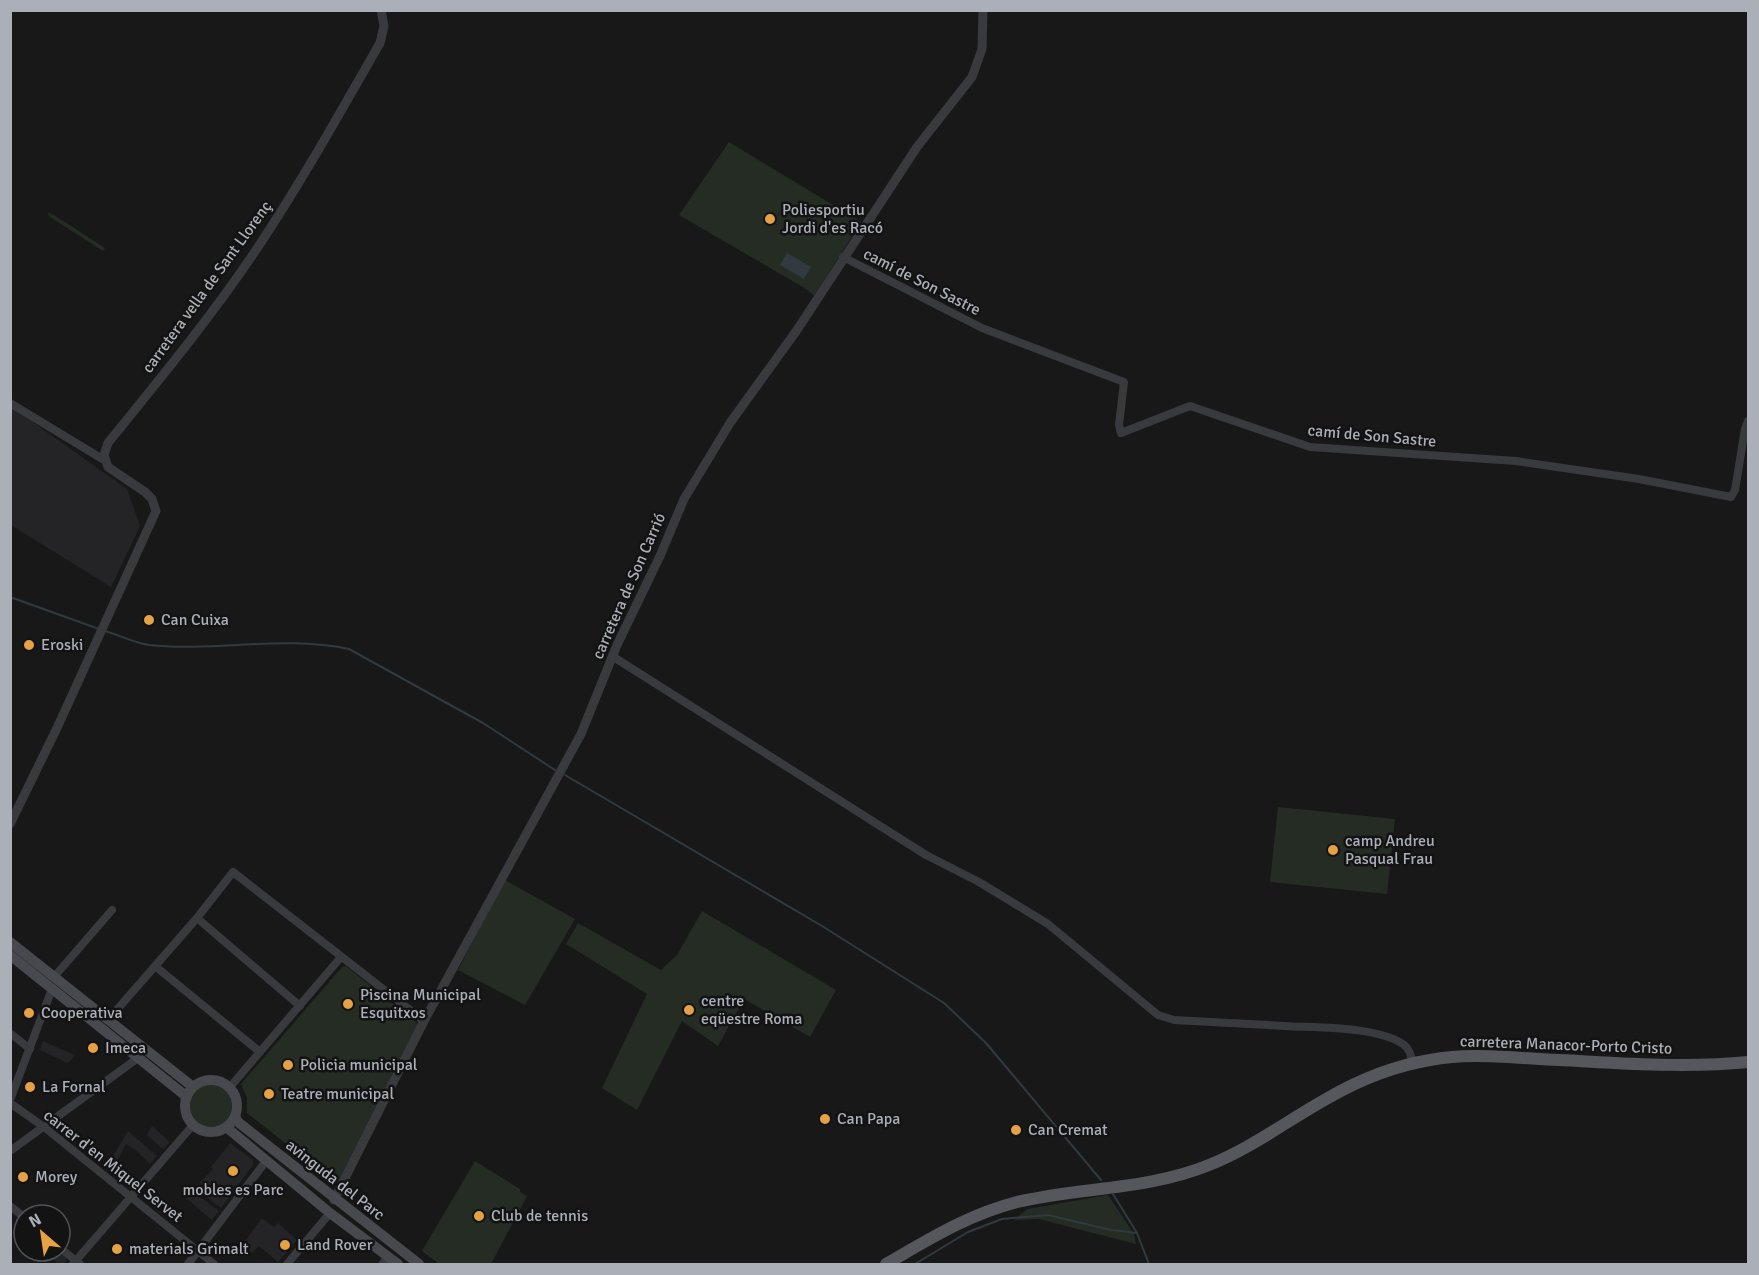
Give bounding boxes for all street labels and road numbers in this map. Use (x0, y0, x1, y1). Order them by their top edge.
street label: carretera vella de Sant Llorenç (138, 197, 276, 377)
street label: camí de Son Sastre (860, 244, 984, 320)
street label: camí de Son Sastre (1307, 420, 1437, 452)
street label: carretera de Son Carrió (588, 510, 670, 662)
street label: carretera Manacor-Porto Cristo (1459, 1031, 1673, 1059)
street label: carrer d'en Miquel Servet (39, 1105, 187, 1227)
street label: avinguda del Parc (282, 1135, 388, 1225)

